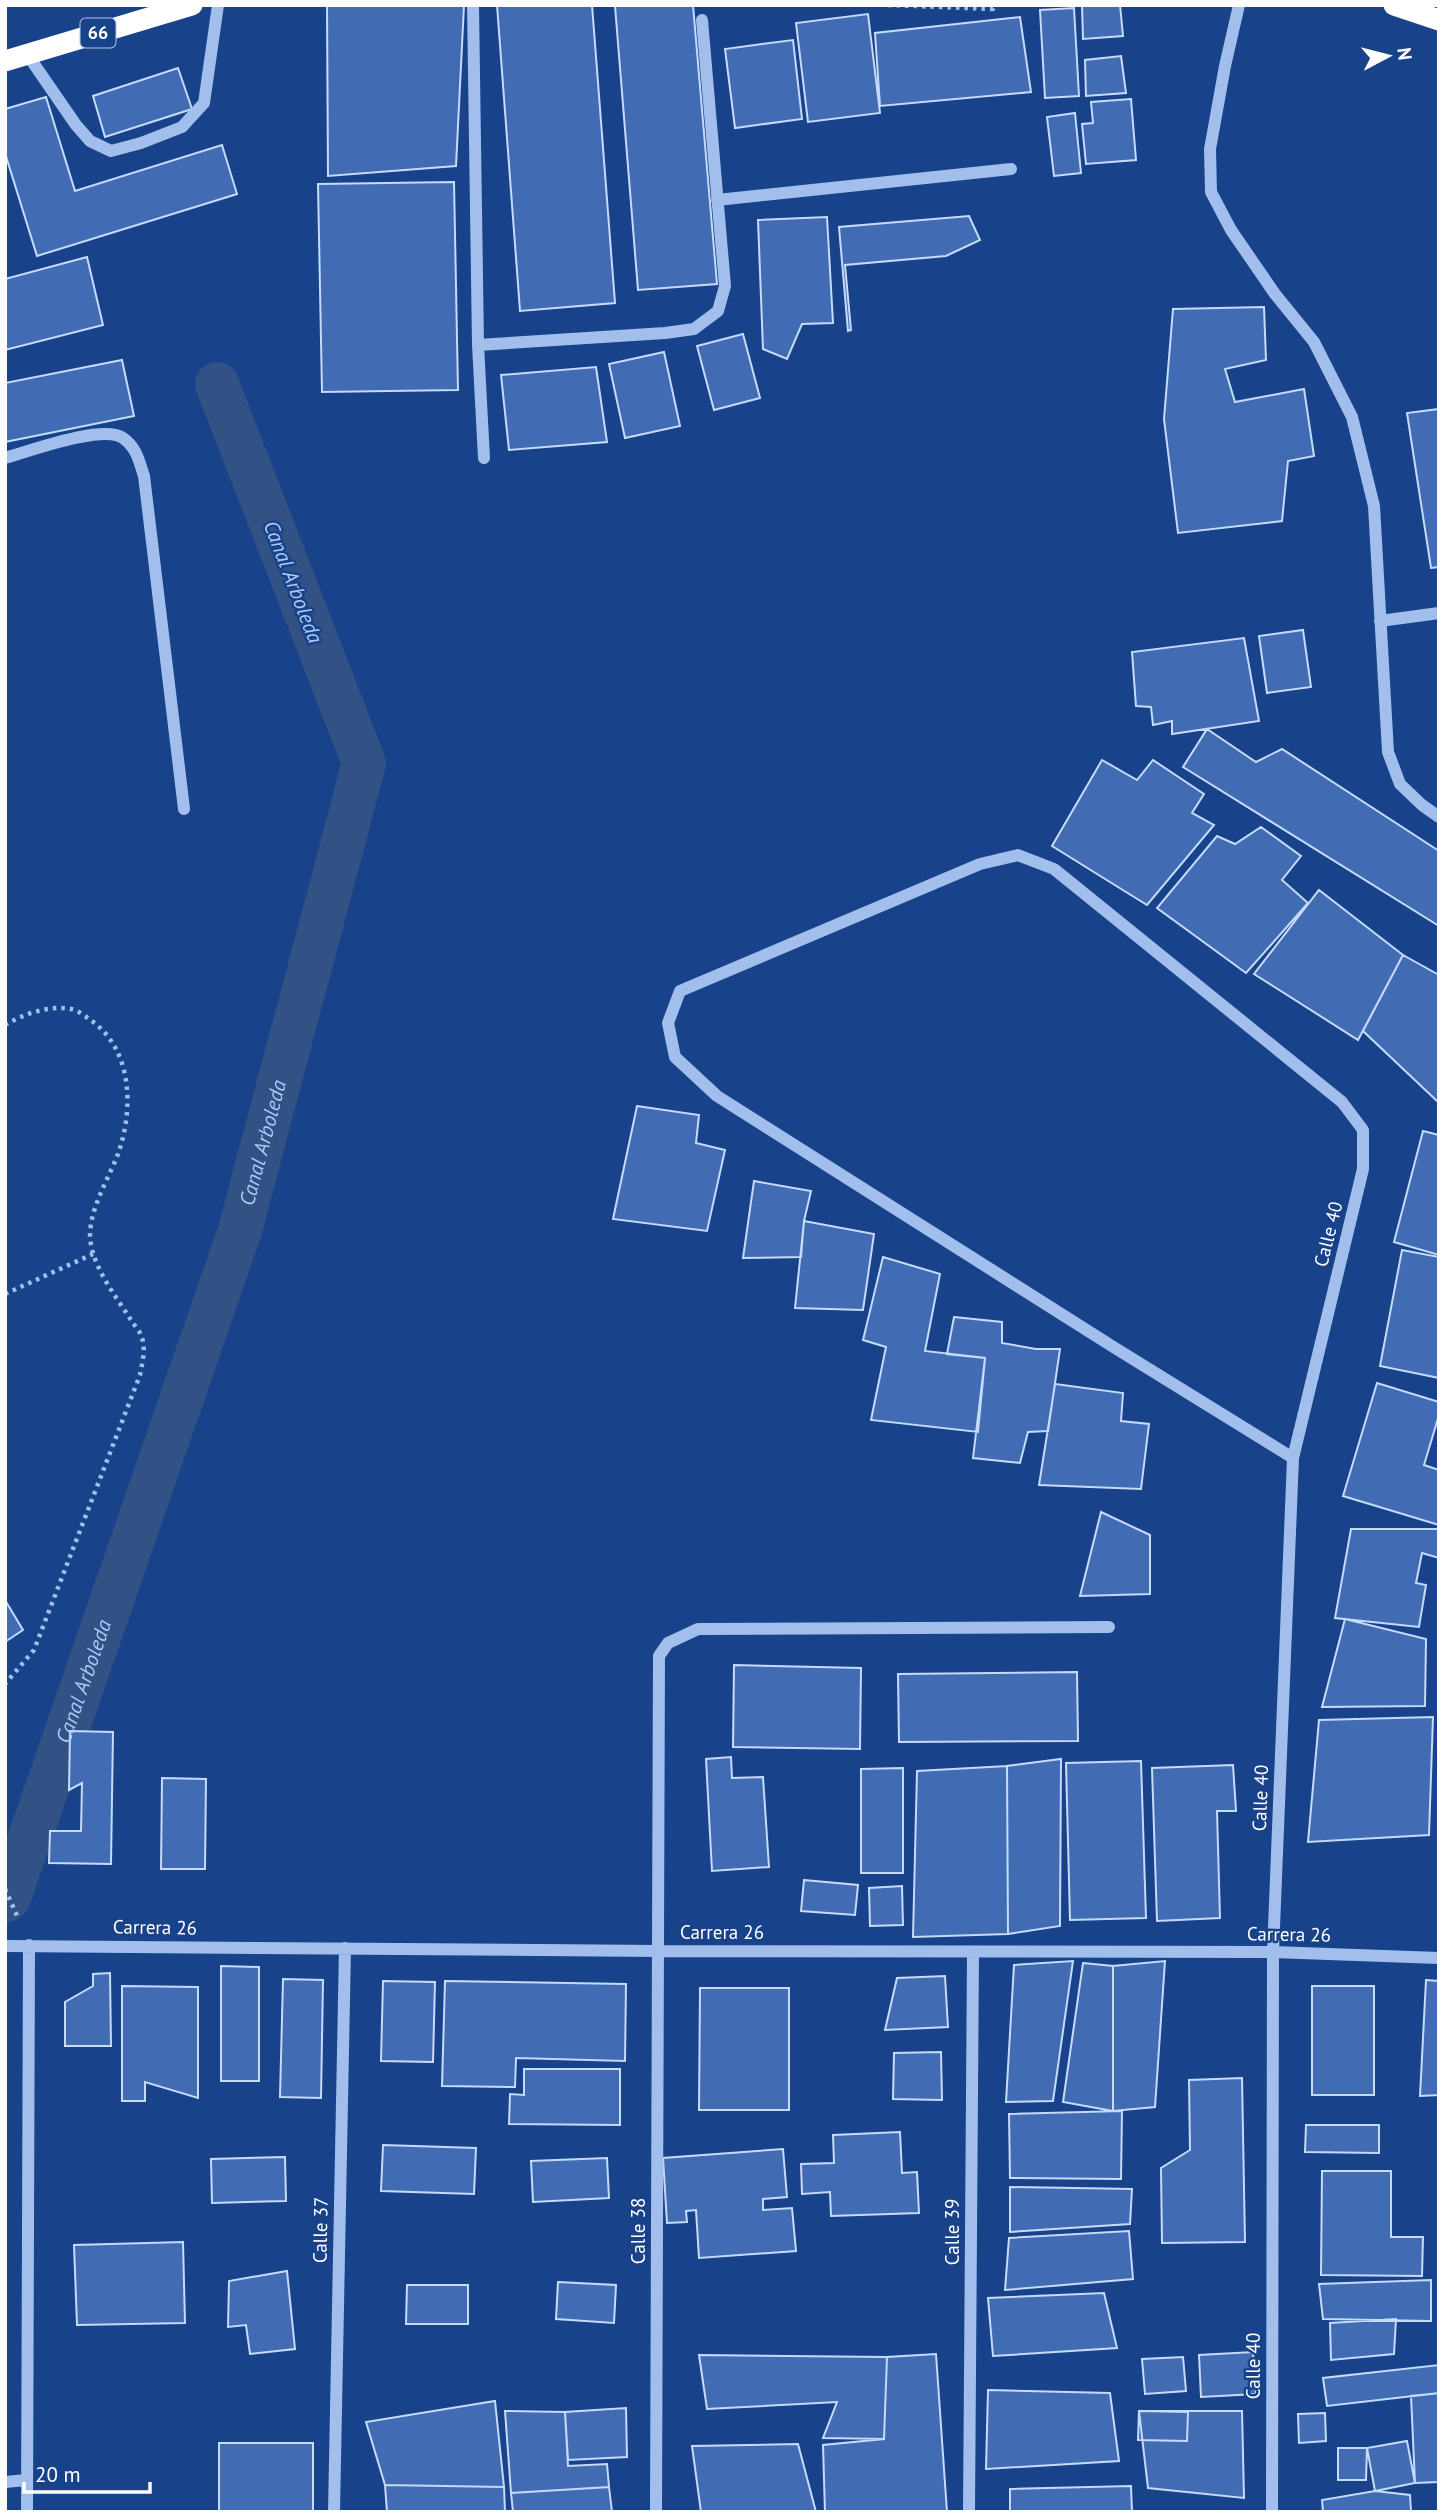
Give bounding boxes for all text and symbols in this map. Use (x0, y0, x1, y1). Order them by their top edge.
road number: 66 (80, 18, 116, 48)
north arrow (1353, 21, 1423, 91)
text: N (1392, 46, 1418, 62)
water label: Canal Arboleda (258, 517, 329, 648)
water label: Canal Arboleda (233, 1076, 292, 1209)
street label: Calle 40 (1308, 1199, 1348, 1269)
water label: Canal Arboleda (50, 1615, 117, 1747)
street label: Calle 40 (1247, 1764, 1273, 1832)
street label: Carrera 26 (113, 1914, 197, 1940)
street label: Carrera 26 (680, 1920, 764, 1944)
street label: Carrera 26 (1247, 1921, 1331, 1947)
street label: Calle 37 (307, 2197, 333, 2263)
street label: Calle 38 (626, 2198, 650, 2264)
street label: Calle 39 (940, 2199, 964, 2265)
street label: Calle 40 (1241, 2333, 1265, 2399)
scale bar (24, 2450, 150, 2494)
text: 20 m (35, 2461, 81, 2488)

